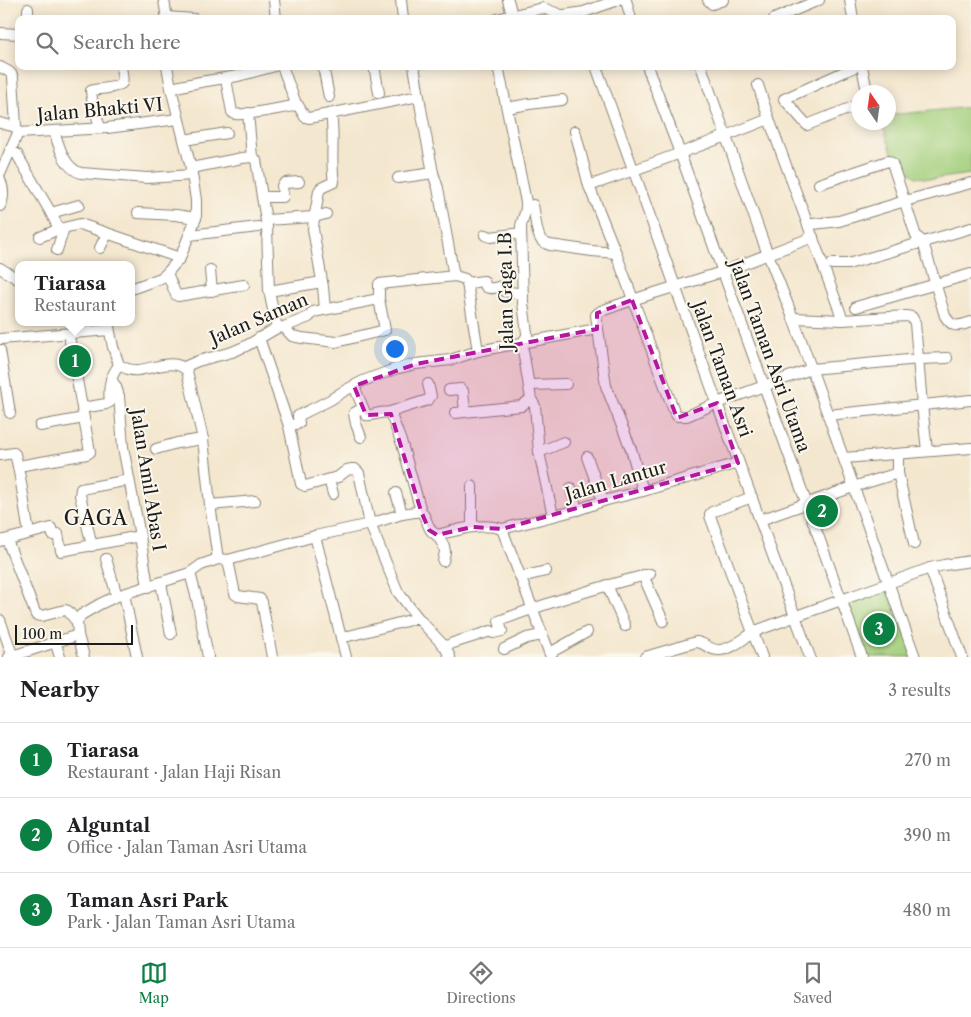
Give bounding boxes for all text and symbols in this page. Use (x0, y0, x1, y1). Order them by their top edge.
search box (15, 15, 956, 70)
icon: search (33, 29, 61, 57)
text: Search here (73, 31, 181, 54)
north arrow (851, 85, 896, 130)
street label: Jalan Bhakti VI (33, 94, 164, 127)
street label: Jalan Gaga I.B (494, 232, 518, 353)
street label: Jalan Taman Asri Utama (724, 254, 815, 456)
popup (15, 261, 135, 326)
text: Tiarasa (34, 272, 106, 295)
street label: Jalan Saman (204, 289, 311, 351)
text: Restaurant (34, 295, 116, 315)
street label: Jalan Taman Asri (686, 295, 757, 441)
your location (382, 336, 408, 362)
pin: 1 (59, 342, 91, 380)
street label: Jalan Amil Abas I (125, 404, 170, 553)
street label: Jalan Lantur (560, 456, 669, 507)
pin: 2 (806, 492, 838, 530)
district label: GAGA (64, 506, 129, 530)
pin: 3 (863, 610, 895, 648)
scale bar (15, 622, 132, 645)
text: 100 m (22, 625, 62, 643)
text: Nearby (20, 677, 99, 702)
text: 3 results (888, 680, 951, 700)
text: Tiarasa (67, 739, 139, 762)
text: 1 (32, 750, 40, 770)
text: 270 m (905, 750, 951, 770)
text: Restaurant · Jalan Haji Risan (67, 762, 281, 782)
text: Alguntal (67, 814, 150, 837)
text: 2 (31, 825, 41, 845)
text: 390 m (904, 825, 951, 845)
text: Office · Jalan Taman Asri Utama (67, 837, 307, 857)
text: Taman Asri Park (67, 889, 228, 912)
text: 3 (31, 900, 41, 920)
text: 480 m (903, 900, 951, 920)
text: Park · Jalan Taman Asri Utama (67, 912, 295, 932)
tab: Map (139, 959, 169, 1007)
tab: Directions (446, 959, 516, 1007)
tab: Saved (793, 959, 832, 1007)

